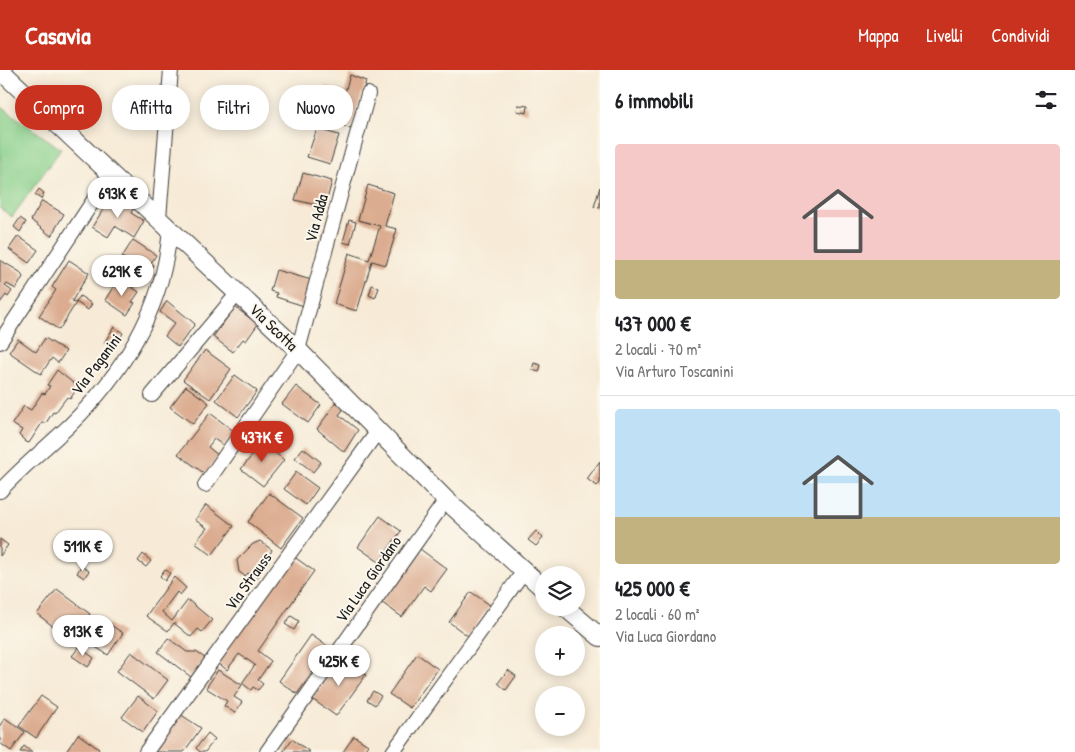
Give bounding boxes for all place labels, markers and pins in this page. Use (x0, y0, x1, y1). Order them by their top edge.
pin: 693K € (77, 176, 159, 219)
pin: 629K € (81, 254, 163, 297)
pin: 437K € (221, 420, 303, 463)
pin: 511K € (42, 530, 124, 572)
pin: 813K € (42, 614, 124, 657)
pin: 425K € (298, 644, 380, 687)

